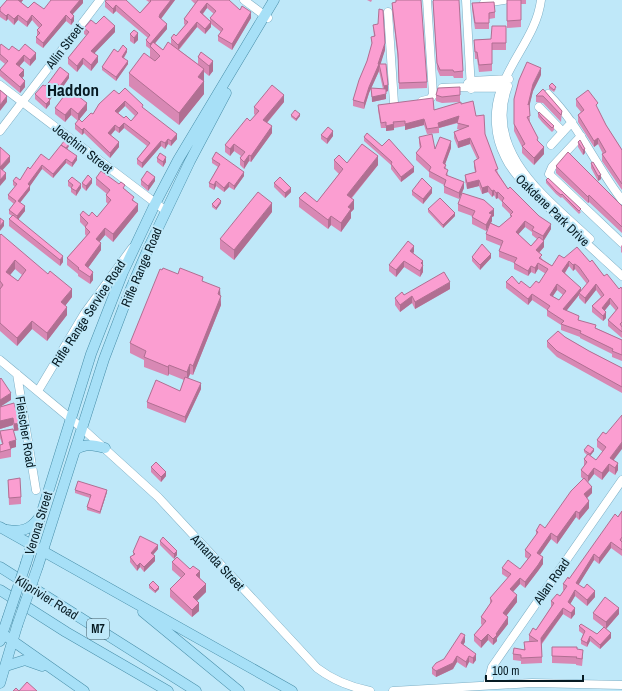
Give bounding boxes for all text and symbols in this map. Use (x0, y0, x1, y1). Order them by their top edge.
street label: Allin Street (41, 20, 87, 73)
district label: Haddon (47, 78, 99, 101)
street label: Joachim Street (49, 120, 116, 177)
street label: Oakdene Park Drive (512, 171, 593, 250)
street label: Rifle Range Road (117, 225, 166, 310)
street label: Rifle Range Service Road (48, 257, 129, 370)
street label: Fleischer Road (11, 395, 40, 469)
street label: Verona Street (21, 489, 56, 557)
street label: Amanda Street (186, 530, 248, 594)
street label: Allan Road (529, 555, 573, 608)
street label: Kliprivier Road (12, 571, 81, 624)
road number: M7 (87, 619, 109, 639)
scale bar (486, 657, 583, 683)
text: 100 m (492, 663, 519, 679)

